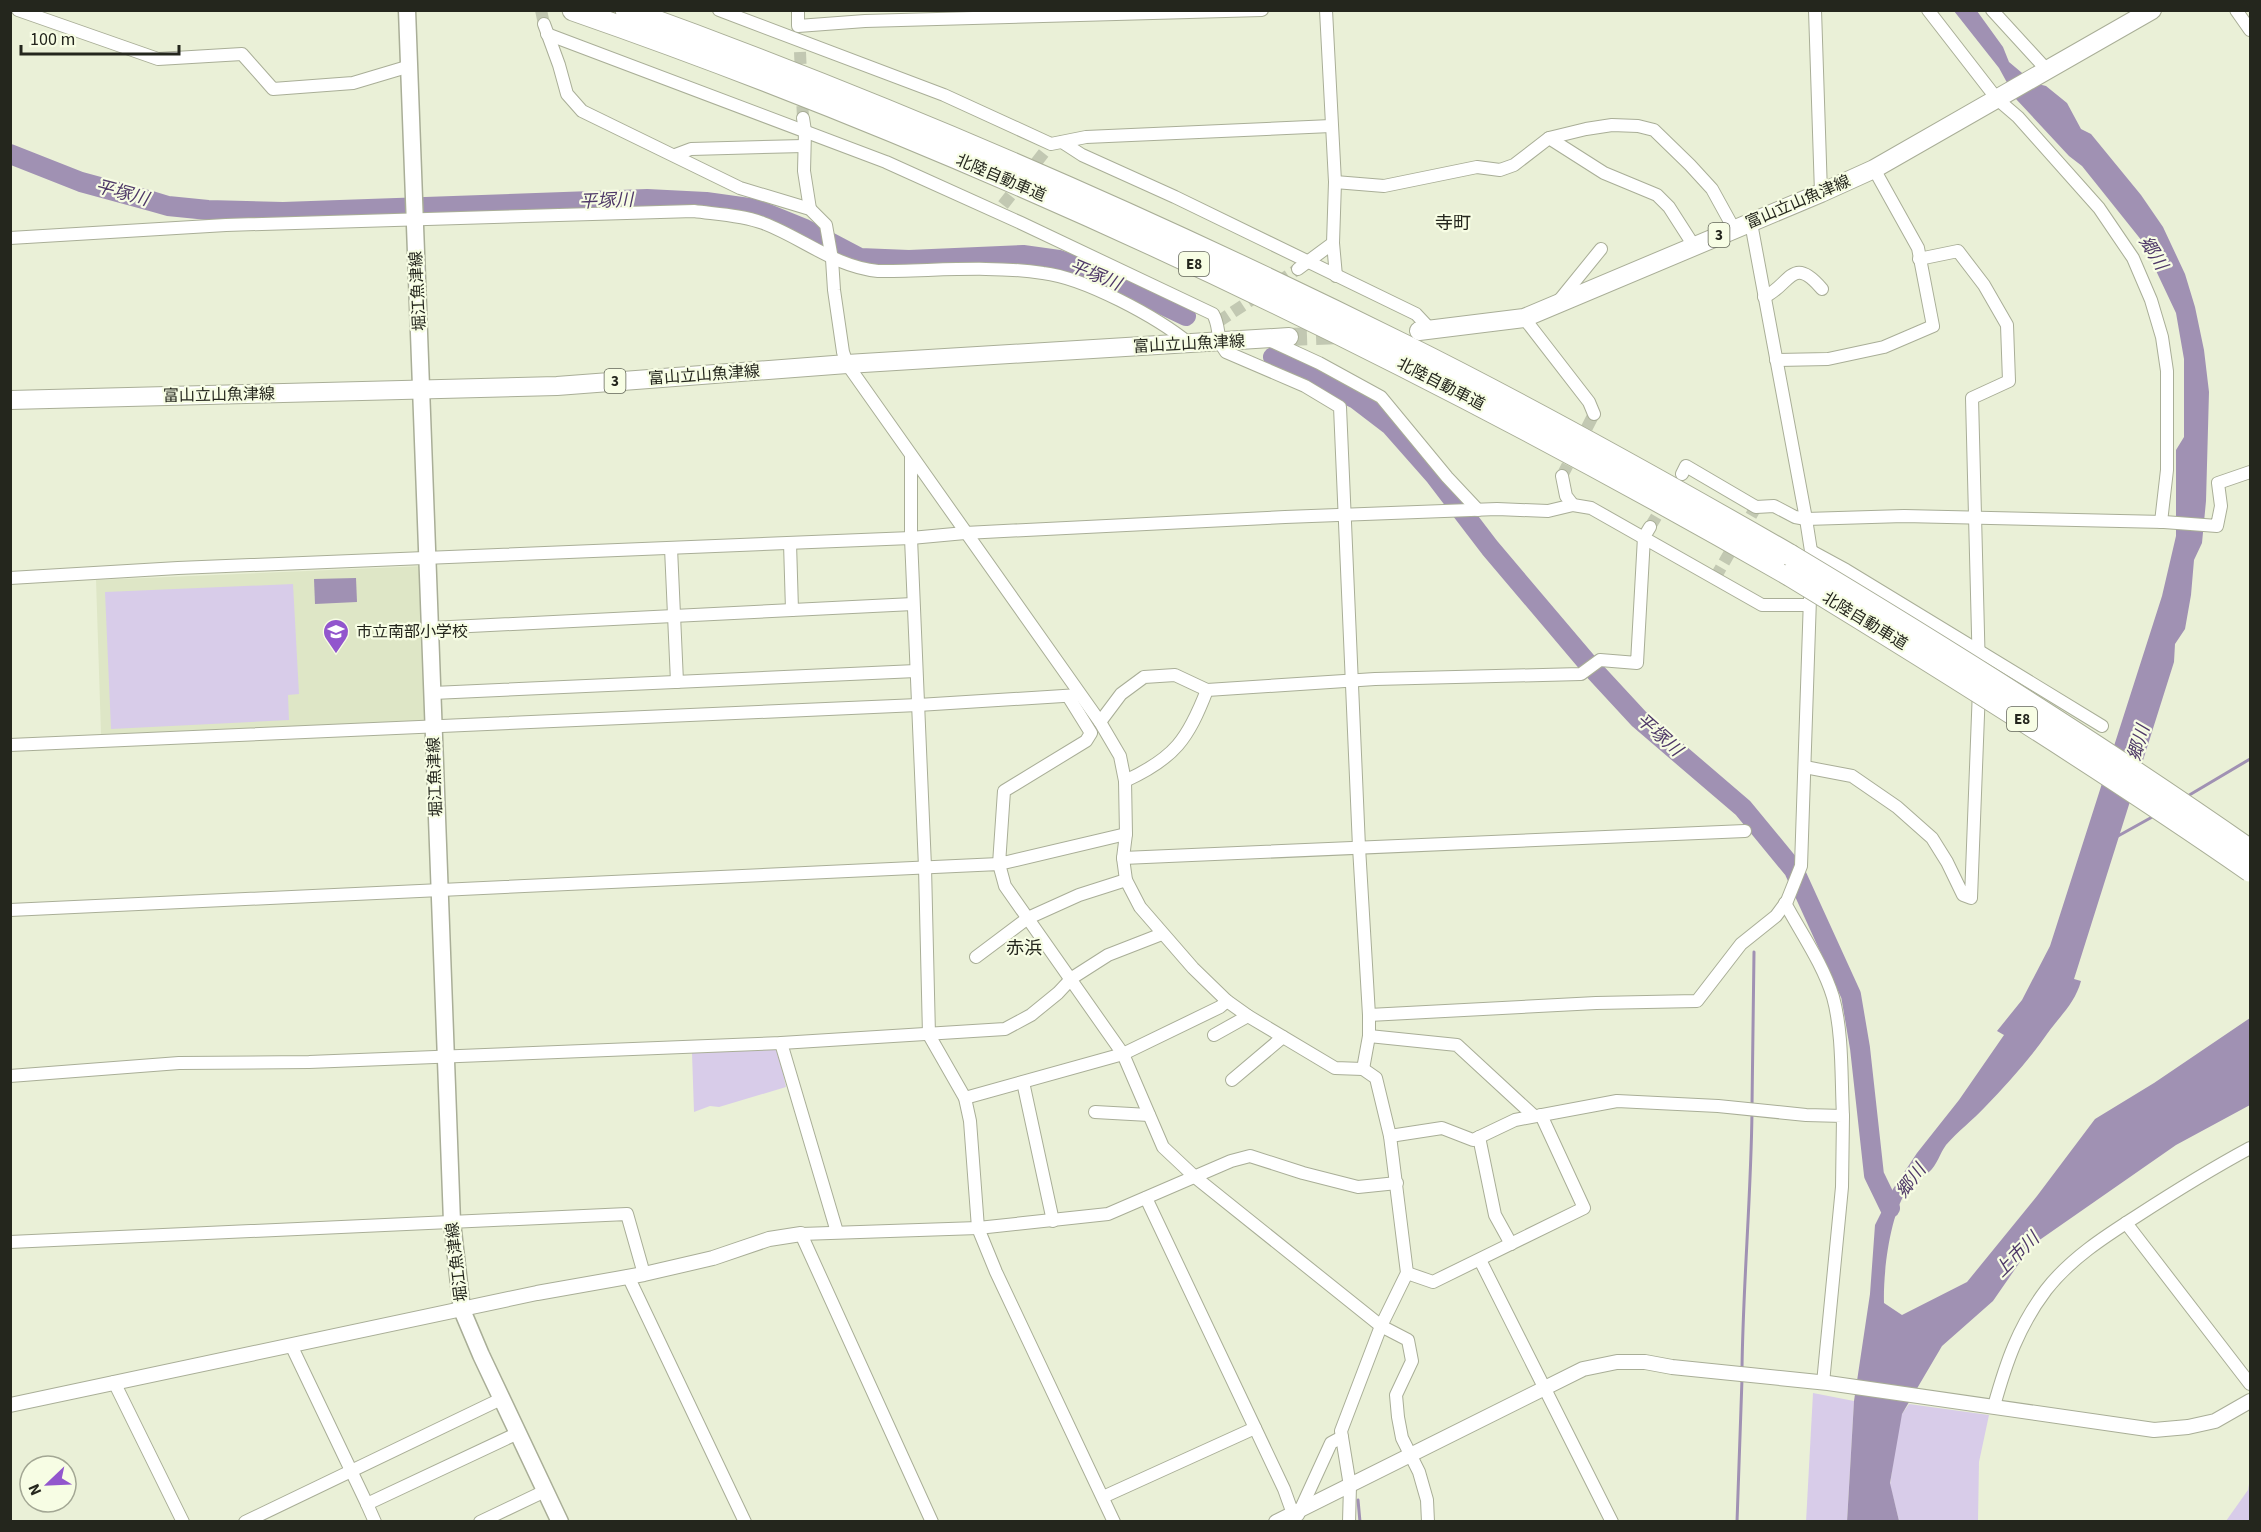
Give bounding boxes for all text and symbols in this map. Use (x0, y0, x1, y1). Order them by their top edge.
scale bar (21, 18, 178, 56)
text: 100 m (30, 27, 75, 52)
street label: 北陸自動車道 (953, 149, 1049, 207)
street label: 富山立山魚津線 (1742, 170, 1854, 234)
water label: 平塚川 (93, 174, 153, 213)
water label: 平塚川 (579, 187, 635, 214)
district label: 寺町 (1435, 211, 1471, 236)
road number: 3 (1708, 223, 1730, 247)
water label: 郷川 (2133, 231, 2174, 277)
street label: 堀江魚津線 (405, 250, 431, 332)
road number: E8 (1179, 252, 1209, 276)
water label: 平塚川 (1065, 253, 1127, 297)
street label: 富山立山魚津線 (1132, 330, 1246, 358)
street label: 北陸自動車道 (1393, 352, 1489, 416)
street label: 富山立山魚津線 (647, 360, 761, 390)
road number: 3 (604, 369, 626, 393)
street label: 富山立山魚津線 (163, 383, 275, 407)
street label: 北陸自動車道 (1818, 587, 1912, 655)
school or university icon: 市立南部小学校 (321, 617, 351, 655)
place label: 市立南部小学校 (356, 621, 468, 643)
road number: E8 (2007, 707, 2037, 731)
water label: 平塚川 (1631, 708, 1689, 764)
water label: 郷川 (2122, 720, 2157, 764)
street label: 堀江魚津線 (423, 737, 447, 817)
district label: 赤浜 (1006, 936, 1042, 961)
water label: 郷川 (1890, 1158, 1933, 1203)
street label: 堀江魚津線 (441, 1221, 473, 1303)
water label: 上市川 (1989, 1226, 2046, 1283)
north arrow (18, 1454, 78, 1514)
text: N (23, 1480, 47, 1499)

